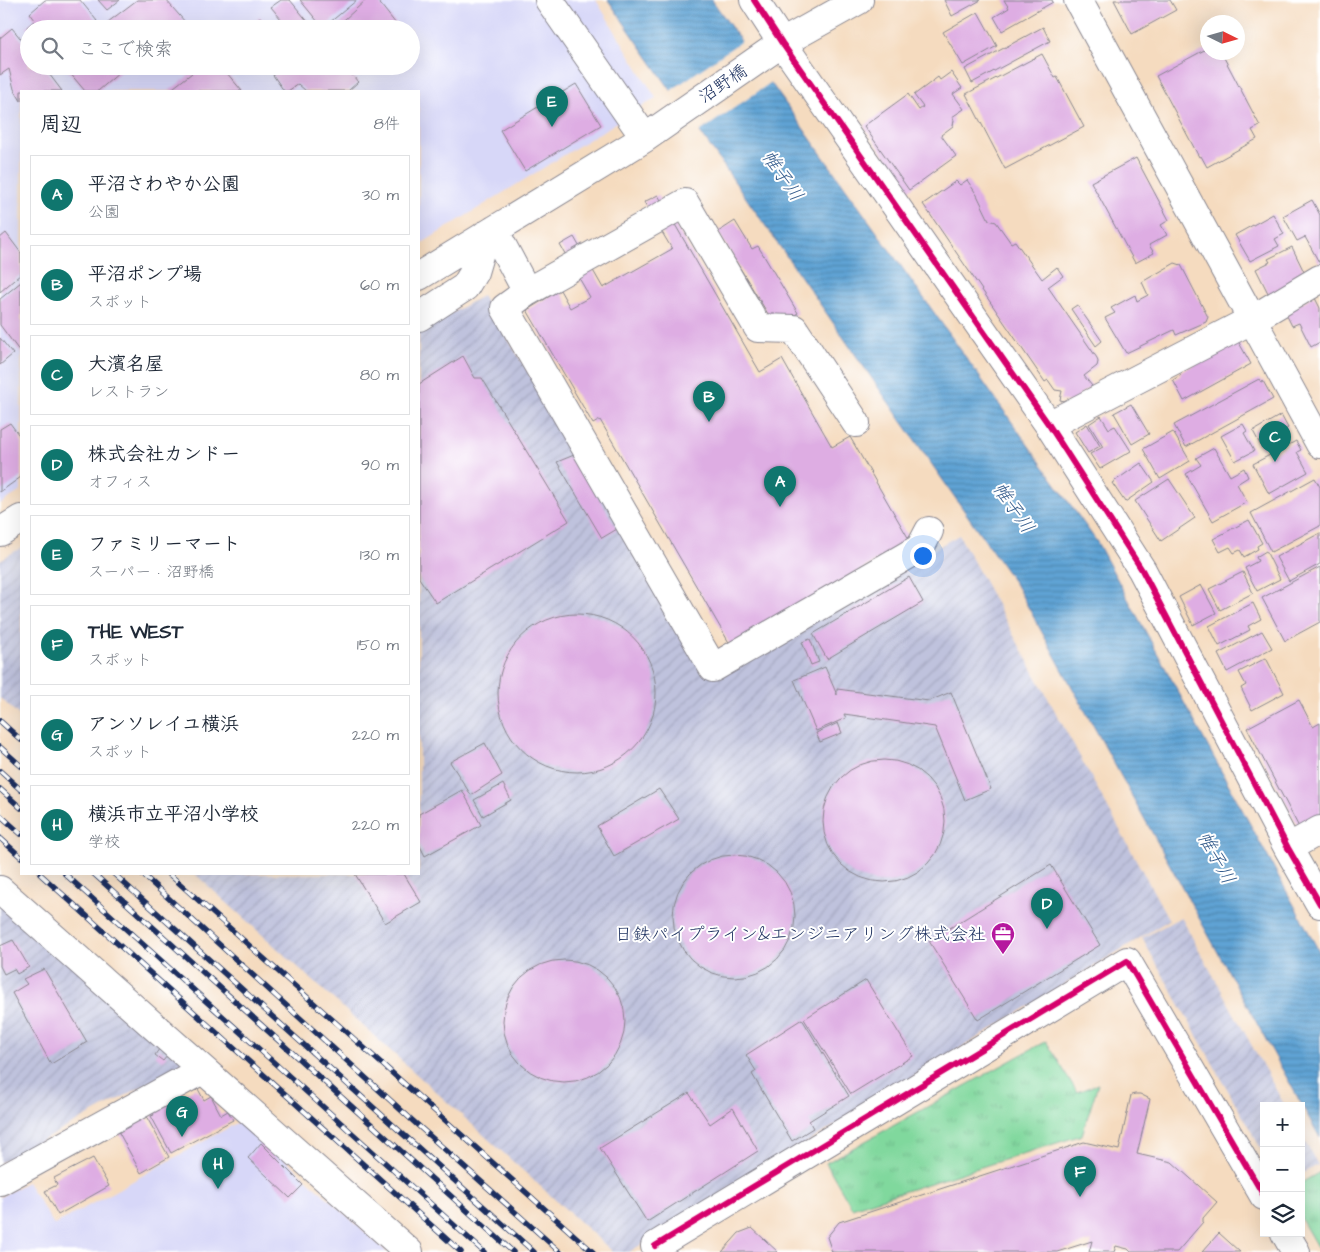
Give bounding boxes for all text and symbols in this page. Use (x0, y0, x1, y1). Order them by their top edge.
north arrow (1200, 15, 1245, 60)
search box (20, 20, 420, 75)
icon: search (38, 34, 66, 62)
text: ここで検索 (78, 36, 173, 63)
street label: 沼野橋 (694, 59, 752, 109)
pin: E (536, 86, 568, 127)
text: 周辺 (40, 110, 82, 139)
text: 8件 (374, 113, 400, 135)
water label: 帷子川 (755, 145, 809, 207)
text: 平沼さわやか公園 (88, 171, 240, 198)
text: A (52, 184, 62, 206)
text: 30 m (362, 184, 399, 206)
text: 公園 (88, 201, 120, 223)
text: 平沼ポンプ場 (88, 261, 202, 288)
text: B (51, 274, 63, 296)
text: 60 m (360, 274, 399, 296)
text: スポット (88, 291, 152, 313)
text: 大濱名屋 (88, 351, 164, 378)
text: C (51, 364, 63, 386)
text: 80 m (360, 364, 399, 386)
text: レストラン (88, 381, 169, 403)
pin: B (693, 381, 725, 422)
pin: C (1259, 421, 1291, 462)
text: 株式会社カンドー (88, 441, 240, 468)
text: D (52, 454, 62, 476)
text: 90 m (361, 454, 399, 476)
pin: A (764, 466, 796, 507)
text: オフィス (88, 471, 152, 493)
water label: 帷子川 (986, 477, 1040, 539)
text: ファミリーマート (88, 531, 241, 558)
your location (910, 543, 936, 569)
text: E (52, 544, 62, 566)
text: 130 m (360, 544, 399, 566)
text: スーパー · 沼野橋 (88, 561, 214, 583)
text: THE WEST (88, 619, 183, 646)
text: F (51, 634, 63, 656)
text: 150 m (357, 634, 399, 656)
text: スポット (88, 649, 152, 671)
text: アンソレイユ横浜 (88, 711, 239, 738)
text: G (51, 724, 63, 746)
text: 220 m (352, 724, 399, 746)
text: スポット (88, 741, 152, 763)
text: 横浜市立平沼小学校 (88, 801, 259, 828)
text: H (52, 814, 62, 836)
text: 220 m (352, 814, 399, 836)
water label: 帷子川 (1190, 827, 1242, 889)
text: 学校 (88, 831, 120, 853)
pin: D (1031, 888, 1063, 929)
office icon: 日鉄パイプライン&エンジニアリング株式会社 (990, 921, 1016, 955)
place label: 日鉄パイプライン&エンジニアリング株式会社 (615, 922, 986, 947)
pin: G (166, 1096, 198, 1137)
map controls (1260, 1102, 1305, 1237)
button: + (1260, 1102, 1305, 1147)
button: − (1260, 1147, 1305, 1192)
pin: H (202, 1148, 234, 1189)
pin: F (1064, 1156, 1096, 1197)
button: layers (1260, 1192, 1305, 1237)

